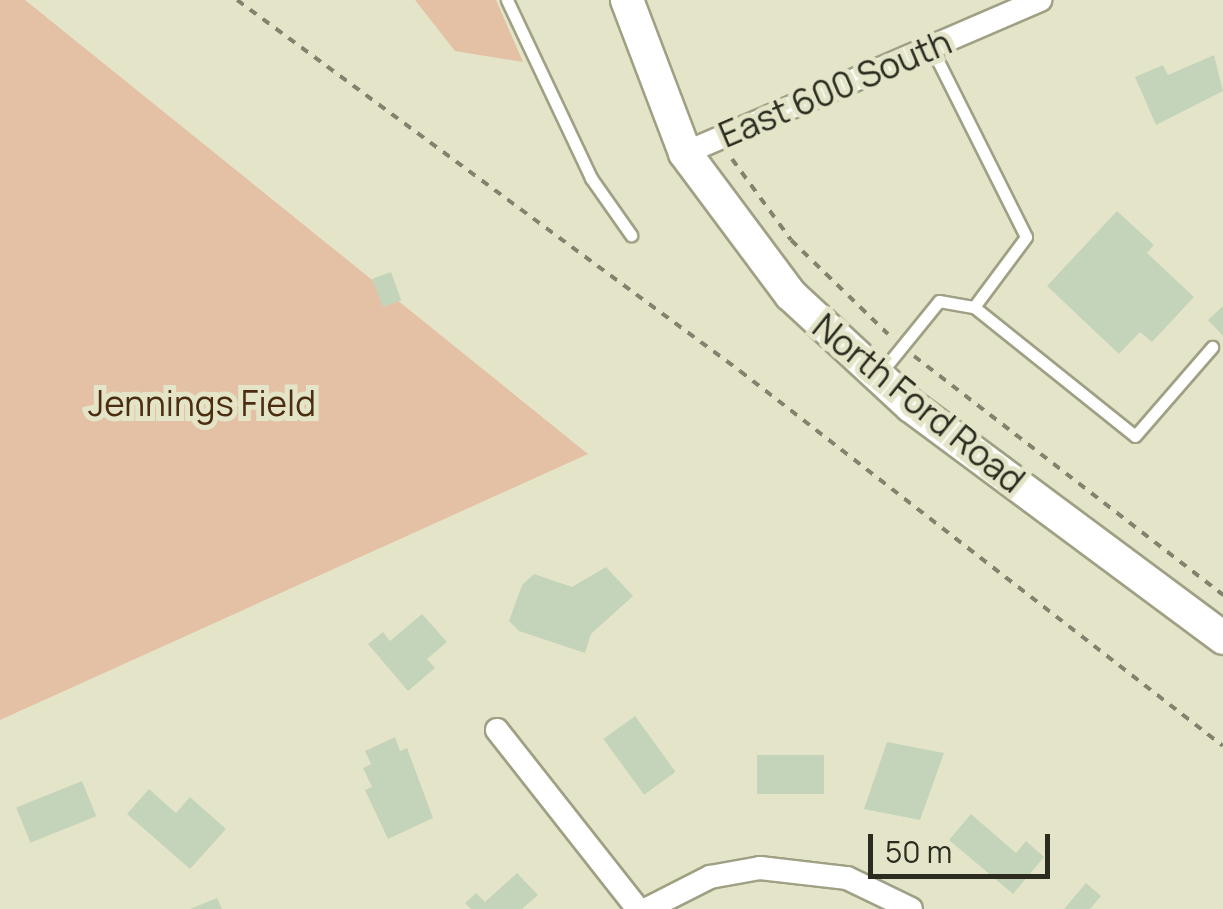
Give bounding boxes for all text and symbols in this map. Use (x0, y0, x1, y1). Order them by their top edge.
street label: East 600 South (713, 20, 957, 156)
street label: North Ford Road (805, 305, 1033, 501)
park label: Jennings Field (88, 382, 316, 424)
scale bar (873, 814, 1056, 876)
text: 50 m (885, 831, 952, 872)

